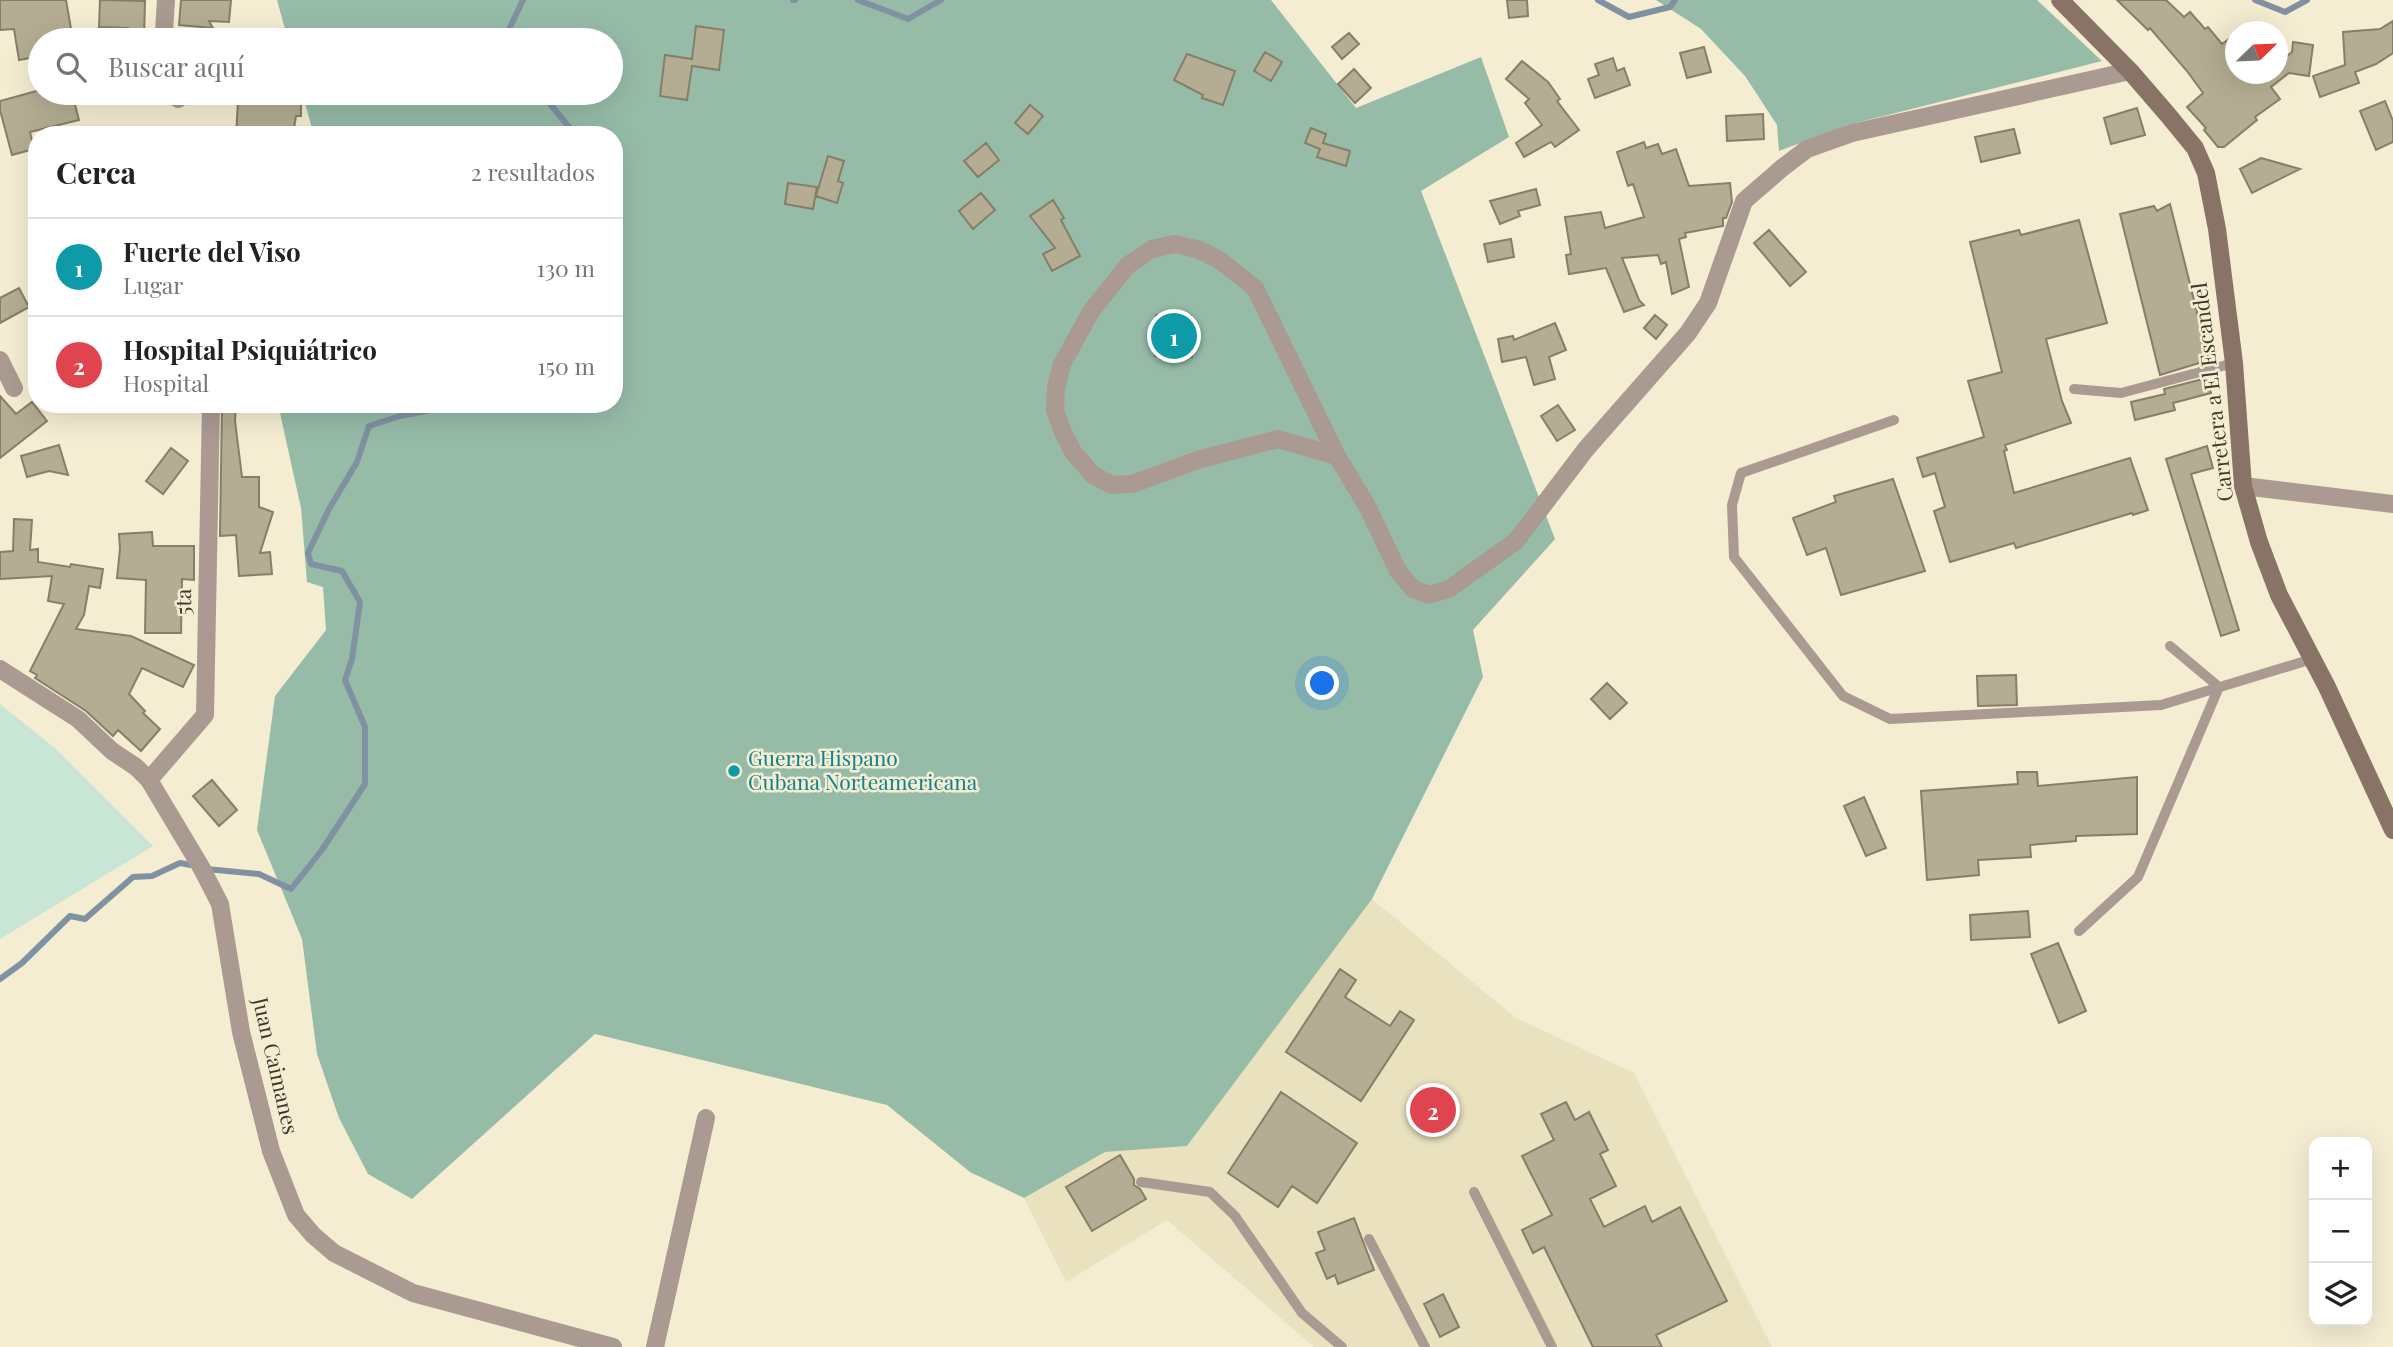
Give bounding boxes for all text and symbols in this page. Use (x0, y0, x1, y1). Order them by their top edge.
north arrow (2225, 21, 2288, 84)
search box (28, 28, 623, 105)
icon: search (52, 48, 90, 86)
text: Buscar aquí (108, 49, 244, 84)
text: Cerca (56, 152, 136, 192)
text: 2 resultados (471, 156, 595, 187)
text: Fuerte del Viso (123, 234, 301, 269)
text: 1 (75, 252, 83, 283)
text: 130 m (537, 252, 595, 283)
text: Lugar (123, 269, 184, 300)
street label: Carretera a El Escandel (2184, 281, 2238, 503)
pin: 1 (1151, 310, 1197, 362)
text: Hospital Psiquiátrico (123, 332, 377, 367)
text: 2 (73, 350, 85, 381)
text: 150 m (537, 350, 595, 381)
text: Hospital (123, 367, 209, 398)
street label: 5ta (168, 588, 196, 616)
your location (1305, 666, 1339, 700)
place label: Guerra Hispano Cubana Norteamericana (748, 743, 978, 795)
marker: Guerra Hispano Cubana Norteamericana (726, 763, 742, 779)
street label: Juan Caimanes (247, 993, 306, 1137)
pin: 2 (1410, 1084, 1456, 1136)
map controls (2309, 1137, 2372, 1326)
button: + (2309, 1137, 2372, 1200)
button: − (2309, 1200, 2372, 1263)
button: layers (2309, 1263, 2372, 1326)

